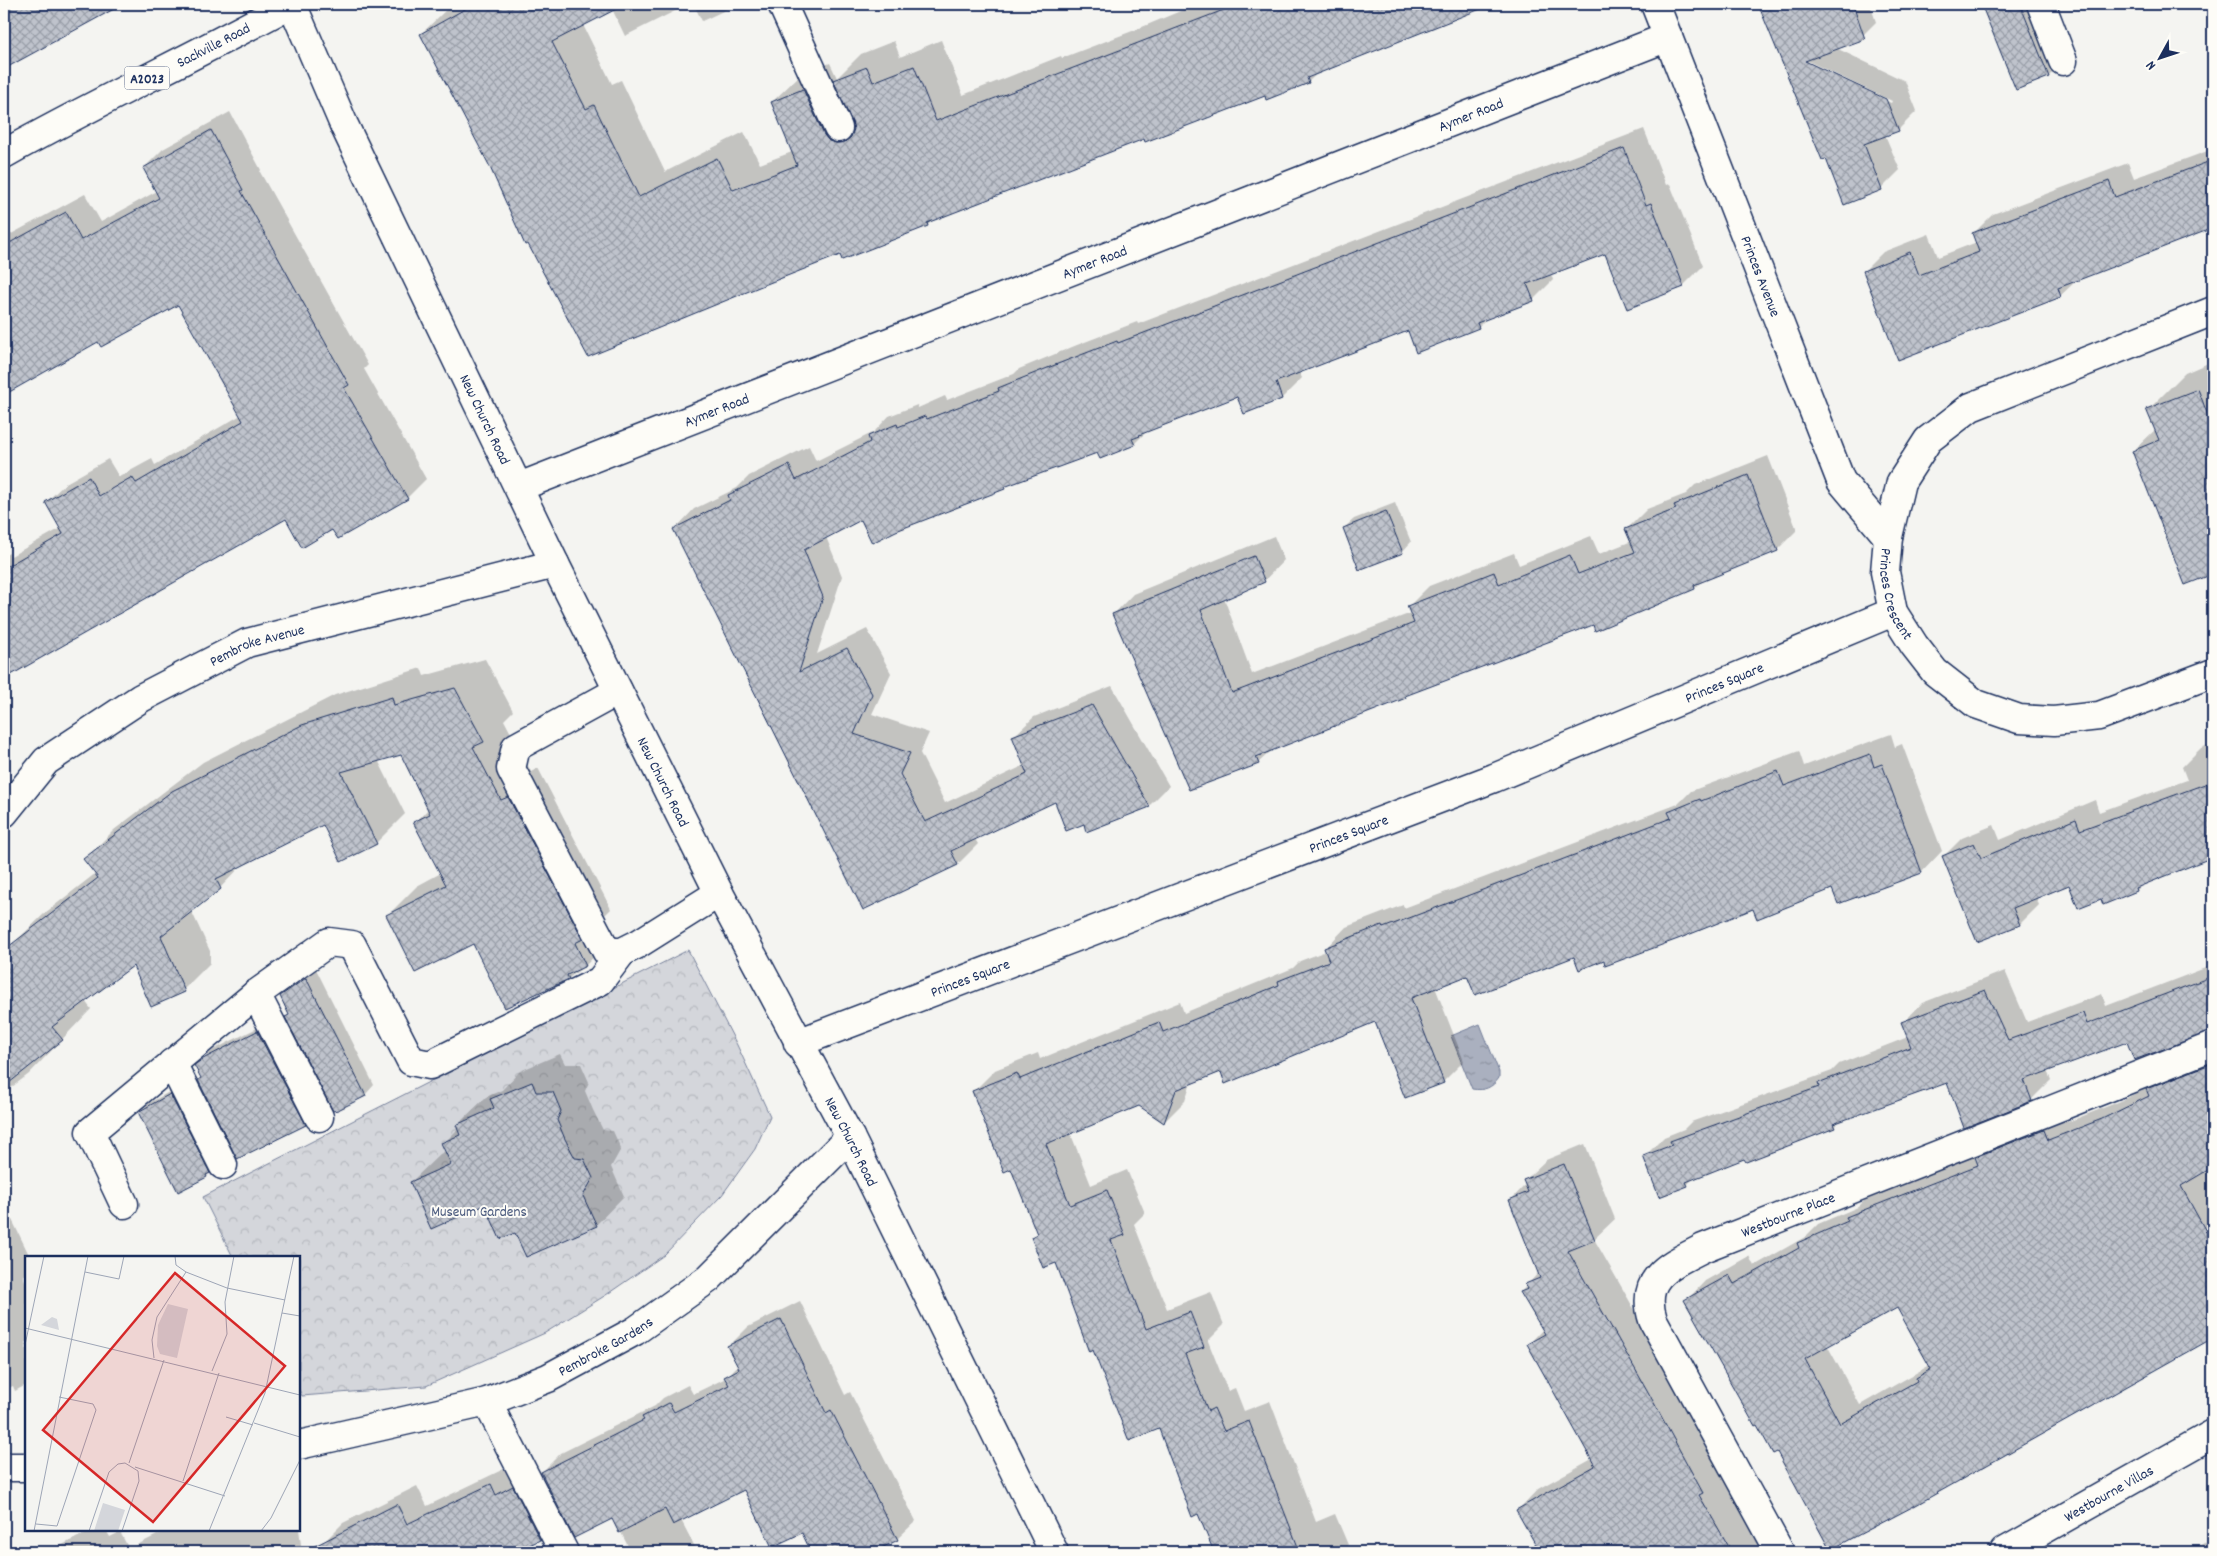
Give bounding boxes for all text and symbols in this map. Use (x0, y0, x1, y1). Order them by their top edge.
street label: Sackville Road (173, 18, 255, 75)
north arrow (2134, 32, 2184, 82)
text: N (2142, 56, 2161, 74)
road number: A2023 (124, 66, 170, 90)
street label: Aymer Road (1436, 93, 1507, 139)
street label: Princes Avenue (1733, 233, 1785, 321)
street label: Aymer Road (1059, 241, 1131, 286)
street label: New Church Road (452, 371, 515, 469)
street label: Aymer Road (681, 389, 753, 434)
street label: Princes Crescent (1872, 547, 1917, 645)
street label: Pembroke Avenue (206, 620, 307, 673)
street label: Princes Square (1682, 658, 1768, 710)
street label: New Church Road (630, 734, 693, 831)
street label: Princes Square (1306, 810, 1392, 860)
street label: Princes Square (928, 954, 1014, 1005)
street label: New Church Road (818, 1094, 882, 1191)
street label: Westbourne Place (1738, 1188, 1839, 1245)
park label: Museum Gardens (431, 1202, 527, 1224)
inset map (25, 1256, 300, 1531)
street label: Pembroke Gardens (555, 1312, 659, 1383)
street label: Westbourne Villas (2061, 1461, 2158, 1529)

